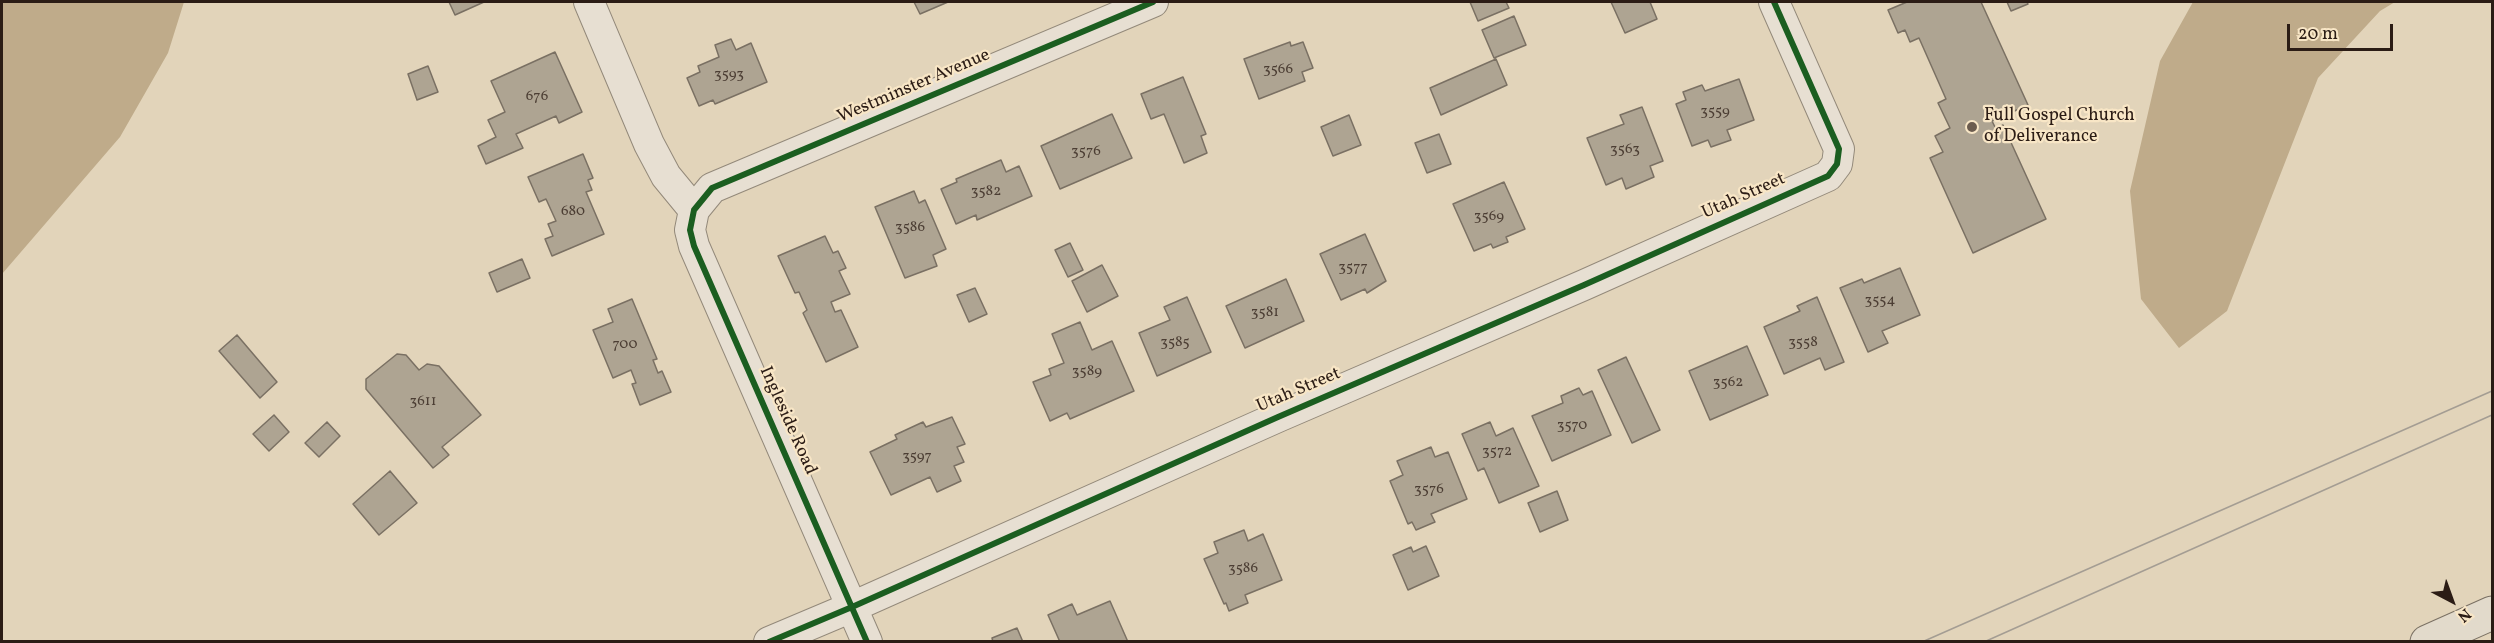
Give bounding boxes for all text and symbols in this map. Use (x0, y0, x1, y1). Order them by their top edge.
scale bar (2290, 12, 2396, 50)
text: 20 m (2298, 22, 2338, 47)
street label: Westminster Avenue (834, 45, 994, 129)
house number: 3566 (1263, 61, 1293, 79)
house number: 3593 (714, 66, 744, 84)
house number: 676 (526, 88, 548, 106)
house number: 3559 (1700, 103, 1730, 121)
place label: Full Gospel Church of Deliverance (1984, 106, 2135, 148)
marker: Full Gospel Church of Deliverance (1965, 120, 1979, 134)
house number: 3563 (1610, 141, 1640, 159)
house number: 3576 (1071, 143, 1101, 161)
street label: Utah Street (1699, 169, 1789, 225)
house number: 3582 (971, 183, 1001, 201)
house number: 680 (561, 203, 585, 221)
house number: 3569 (1474, 208, 1504, 226)
house number: 3586 (895, 219, 925, 237)
house number: 3577 (1338, 259, 1368, 277)
house number: 3554 (1864, 292, 1896, 310)
house number: 3581 (1251, 304, 1279, 322)
house number: 3585 (1160, 334, 1190, 352)
house number: 3558 (1788, 334, 1818, 352)
house number: 700 (612, 336, 638, 354)
street label: Ingleside Road (753, 363, 821, 479)
house number: 3589 (1072, 363, 1102, 381)
street label: Utah Street (1254, 364, 1344, 418)
house number: 3562 (1713, 374, 1743, 392)
house number: 3611 (410, 393, 436, 411)
house number: 3570 (1557, 417, 1587, 435)
house number: 3572 (1482, 443, 1512, 461)
house number: 3597 (902, 448, 932, 466)
house number: 3576 (1414, 481, 1444, 499)
house number: 3586 (1228, 560, 1258, 578)
north arrow (2422, 571, 2482, 631)
text: N (2452, 602, 2475, 627)

